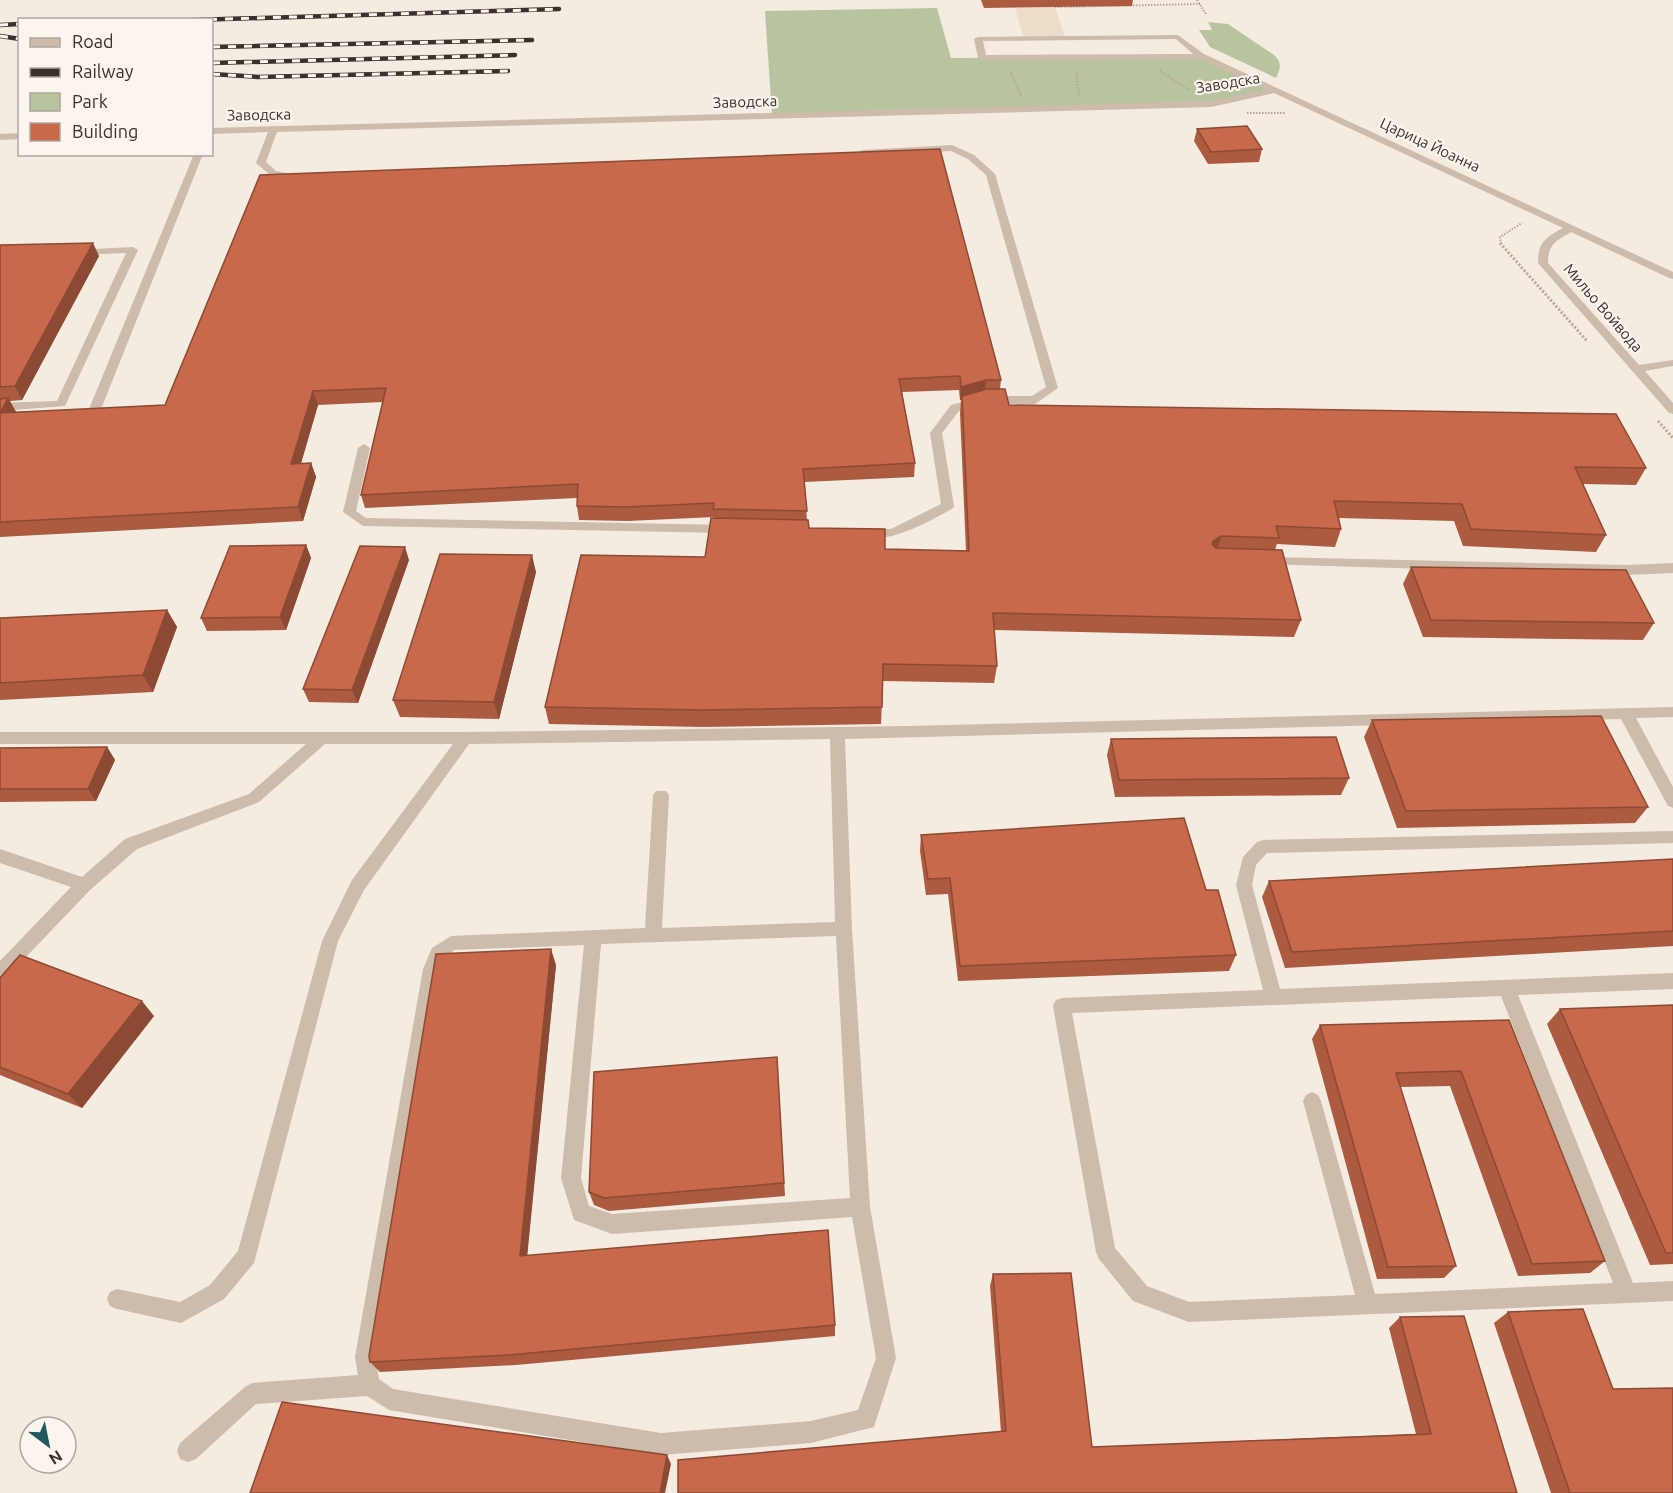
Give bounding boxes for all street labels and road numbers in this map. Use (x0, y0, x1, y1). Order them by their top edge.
street label: Заводска (1195, 69, 1261, 96)
street label: Заводска (713, 92, 777, 111)
street label: Заводска (227, 105, 291, 124)
street label: Царица Йоанна (1378, 114, 1483, 175)
street label: Мильо Войвода (1560, 260, 1646, 355)

